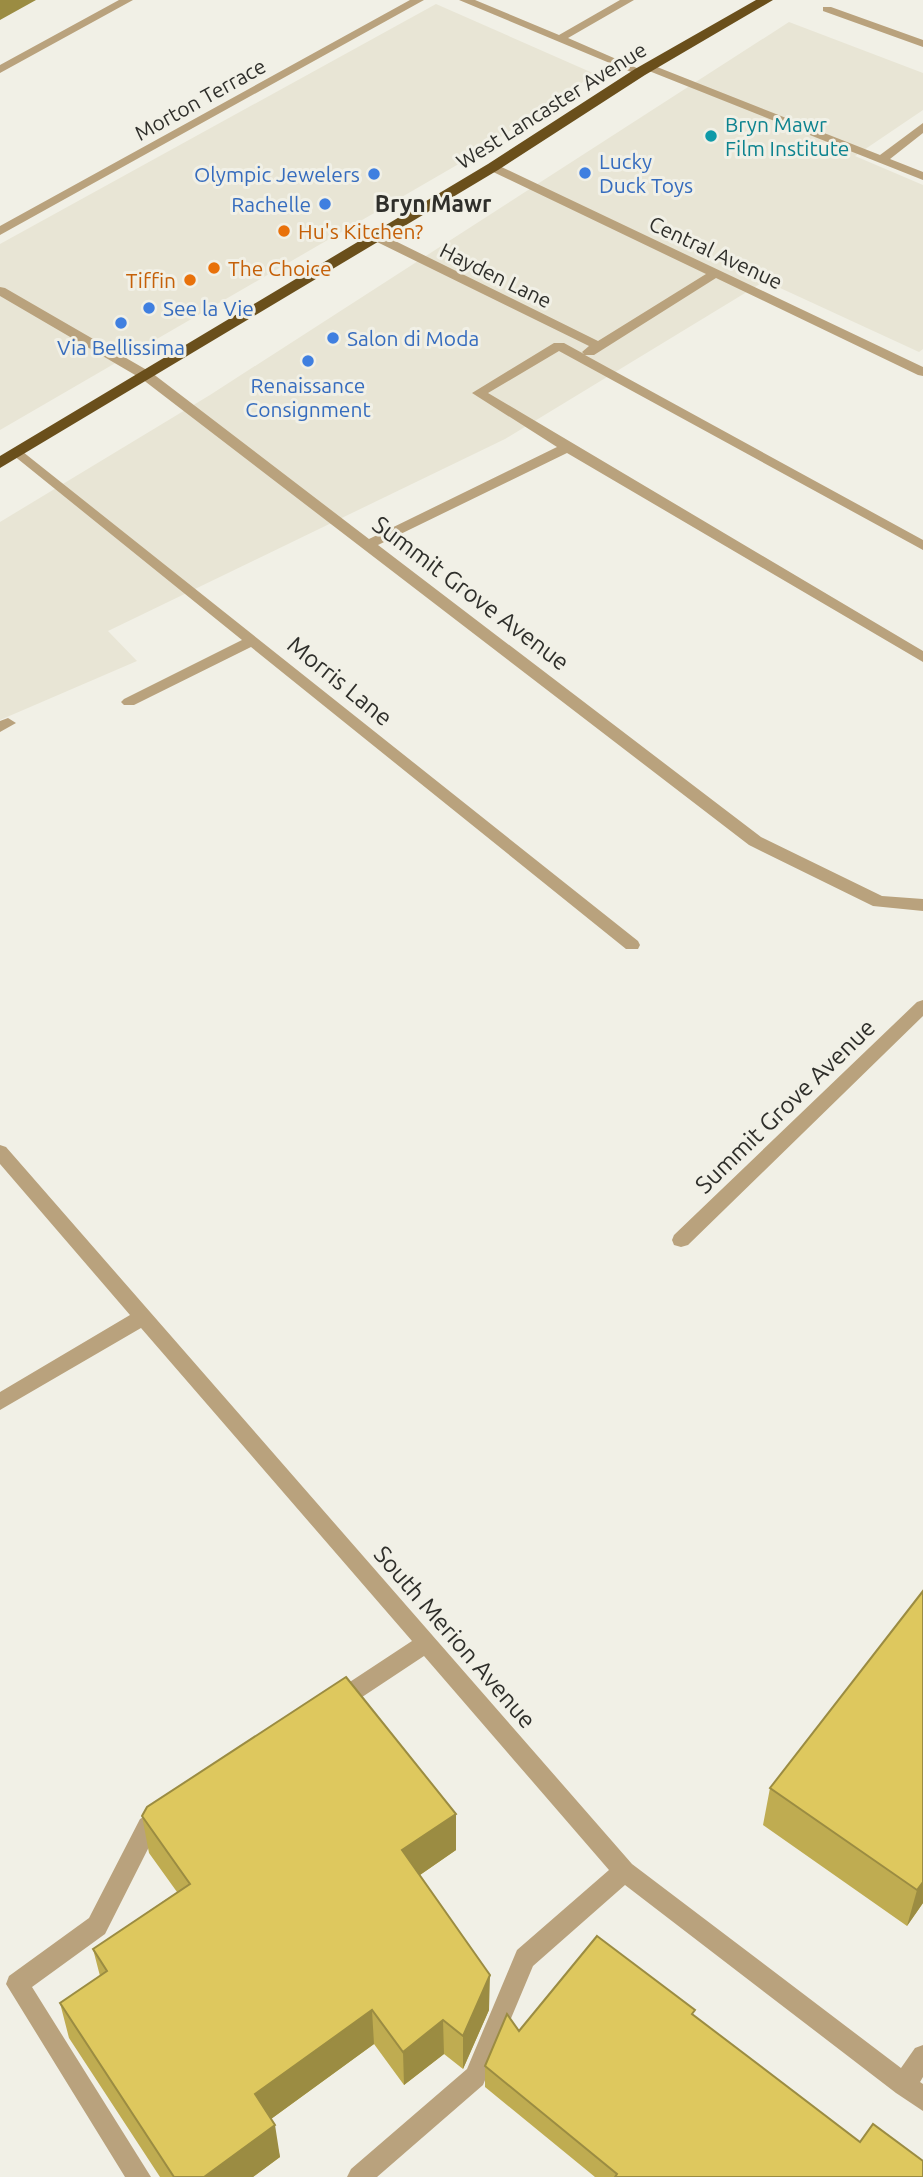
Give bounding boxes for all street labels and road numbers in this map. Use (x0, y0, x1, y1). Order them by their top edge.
street label: West Lancaster Avenue (452, 37, 650, 173)
street label: Morton Terrace (130, 53, 270, 145)
street label: Central Avenue (645, 211, 787, 293)
street label: Hayden Lane (436, 238, 556, 312)
street label: Summit Grove Avenue (368, 510, 574, 676)
street label: Morris Lane (282, 631, 398, 731)
street label: Summit Grove Avenue (690, 1013, 880, 1199)
street label: South Merion Avenue (369, 1541, 541, 1733)

